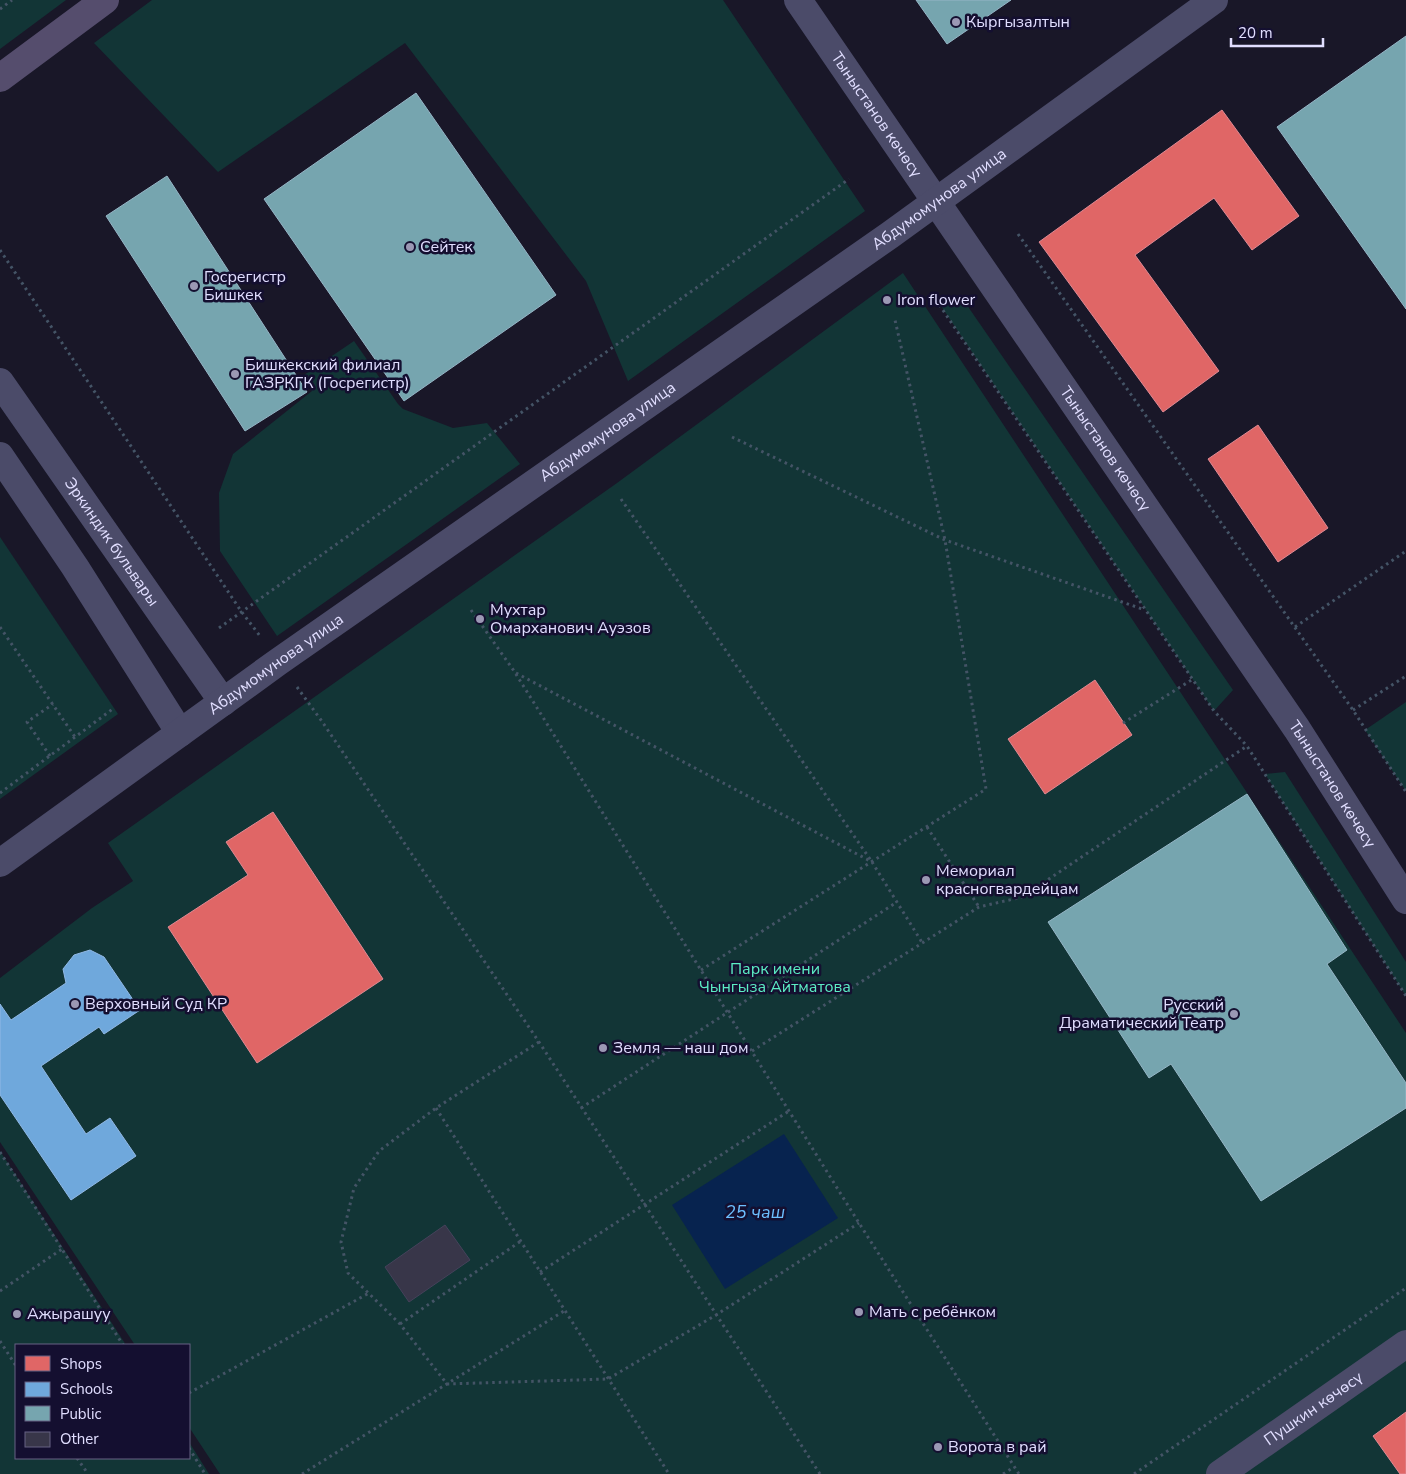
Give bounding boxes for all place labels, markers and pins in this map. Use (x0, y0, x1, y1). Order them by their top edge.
place label: Кыргызалтын (966, 11, 1070, 33)
marker: Кыргызалтын (950, 16, 962, 28)
place label: Сейтек (420, 236, 473, 258)
marker: Сейтек (404, 241, 416, 253)
place label: Госрегистр Бишкек (204, 266, 286, 306)
marker: Госрегистр Бишкек (188, 280, 200, 292)
place label: Iron flower (897, 289, 975, 311)
marker: Iron flower (881, 294, 893, 306)
place label: Бишкекский филиал ГАЗРКГК (Госрегистр) (245, 354, 410, 394)
marker: Бишкекский филиал ГАЗРКГК (Госрегистр) (229, 368, 241, 380)
place label: Мухтар Омарханович Ауэзов (490, 599, 651, 639)
marker: Мухтар Омарханович Ауэзов (474, 613, 486, 625)
place label: Мемориал красногвардейцам (936, 860, 1079, 900)
marker: Мемориал красногвардейцам (920, 874, 932, 886)
place label: Верховный Суд КР (85, 993, 227, 1015)
place label: Русский Драматический Театр (1059, 994, 1224, 1034)
marker: Верховный Суд КР (69, 998, 81, 1010)
marker: Русский Драматический Театр (1228, 1008, 1240, 1020)
place label: Земля — наш дом (613, 1037, 748, 1059)
marker: Земля — наш дом (597, 1042, 609, 1054)
place label: Мать с ребёнком (869, 1301, 996, 1323)
place label: Ажырашуу (27, 1303, 111, 1325)
marker: Мать с ребёнком (853, 1306, 865, 1318)
marker: Ажырашуу (11, 1308, 23, 1320)
place label: Ворота в рай (948, 1436, 1047, 1458)
marker: Ворота в рай (932, 1441, 944, 1453)

